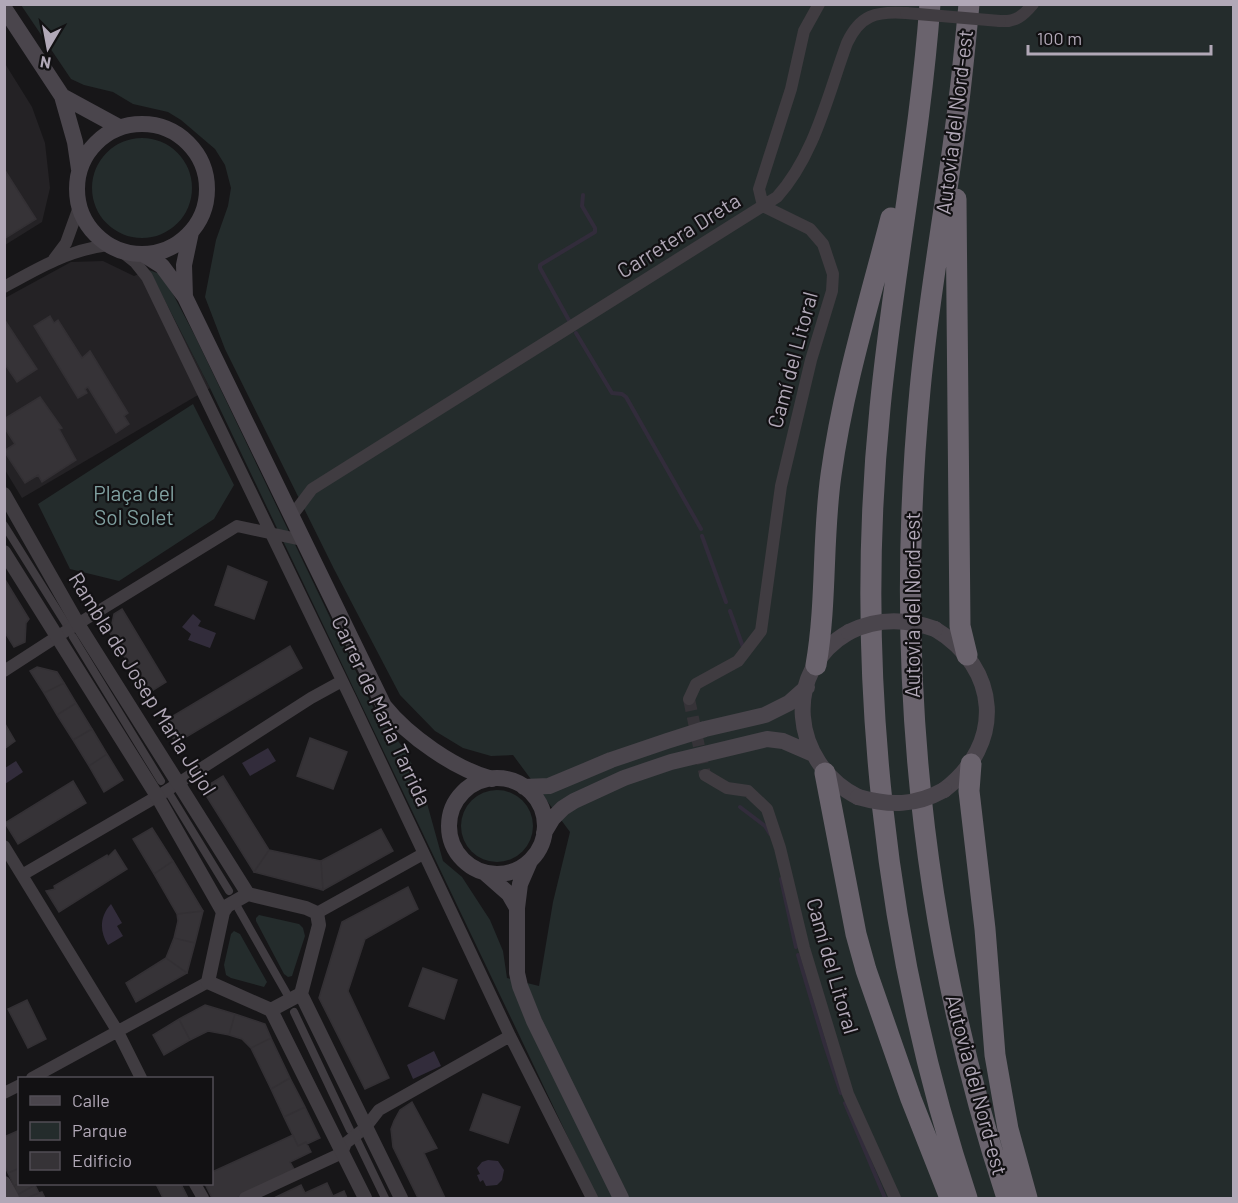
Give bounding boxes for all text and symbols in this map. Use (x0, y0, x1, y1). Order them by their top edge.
north arrow (18, 18, 78, 78)
scale bar (1028, 18, 1211, 56)
text: 100 m (1037, 27, 1082, 49)
street label: Autovia del Nord-est (930, 28, 977, 216)
text: N (38, 53, 52, 74)
street label: Carretera Dreta (612, 187, 744, 283)
street label: Camí del Litoral (761, 289, 822, 431)
park label: Plaça del Sol Solet (93, 480, 175, 529)
street label: Autovia del Nord-est (899, 512, 924, 698)
street label: Rambla de Josep Maria Jujol (64, 567, 222, 799)
street label: Carrer de Maria Tarrida (327, 611, 437, 810)
street label: Camí del Litoral (802, 895, 865, 1036)
street label: Autovia del Nord-est (941, 992, 1014, 1178)
legend (18, 1077, 213, 1185)
text: Calle (72, 1089, 110, 1111)
text: Parque (72, 1119, 127, 1141)
text: Edificio (72, 1149, 132, 1171)

